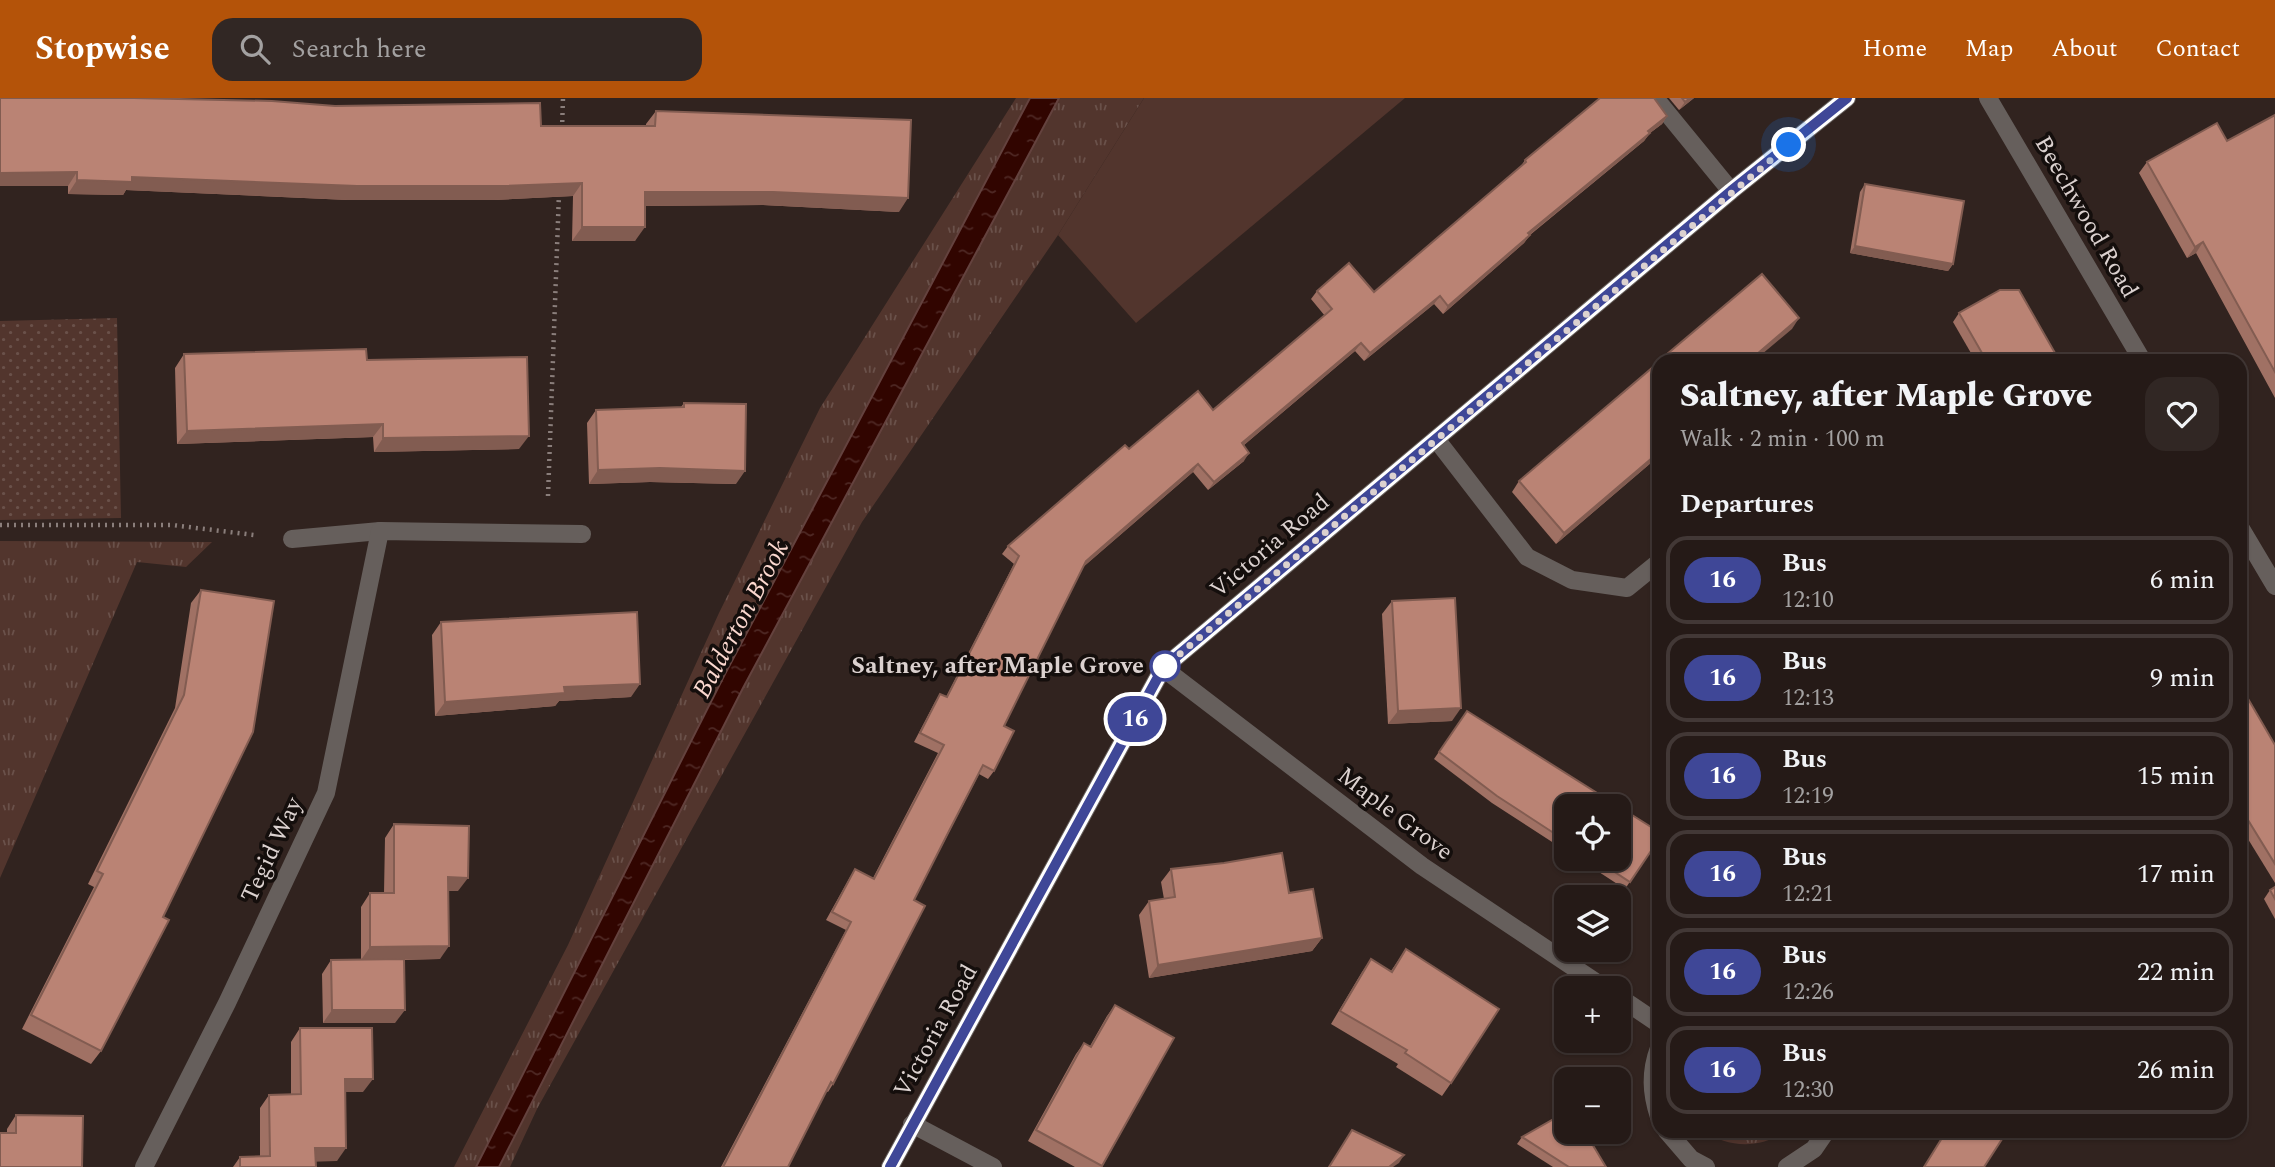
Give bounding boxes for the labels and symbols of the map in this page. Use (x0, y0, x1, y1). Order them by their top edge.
your location (1771, 127, 1806, 162)
street label: Beechwood Road (2025, 129, 2147, 305)
street label: Victoria Road (1202, 485, 1338, 607)
water label: Balderton Brook (682, 533, 800, 705)
place label: Saltney, after Maple Grove (851, 648, 1144, 684)
marker: Saltney, after Maple Grove (1150, 651, 1180, 681)
line badge: 16 (1104, 696, 1166, 742)
street label: Maple Grove (1329, 758, 1461, 870)
street label: Tegid Way (232, 790, 313, 909)
street label: Victoria Road (885, 958, 987, 1104)

